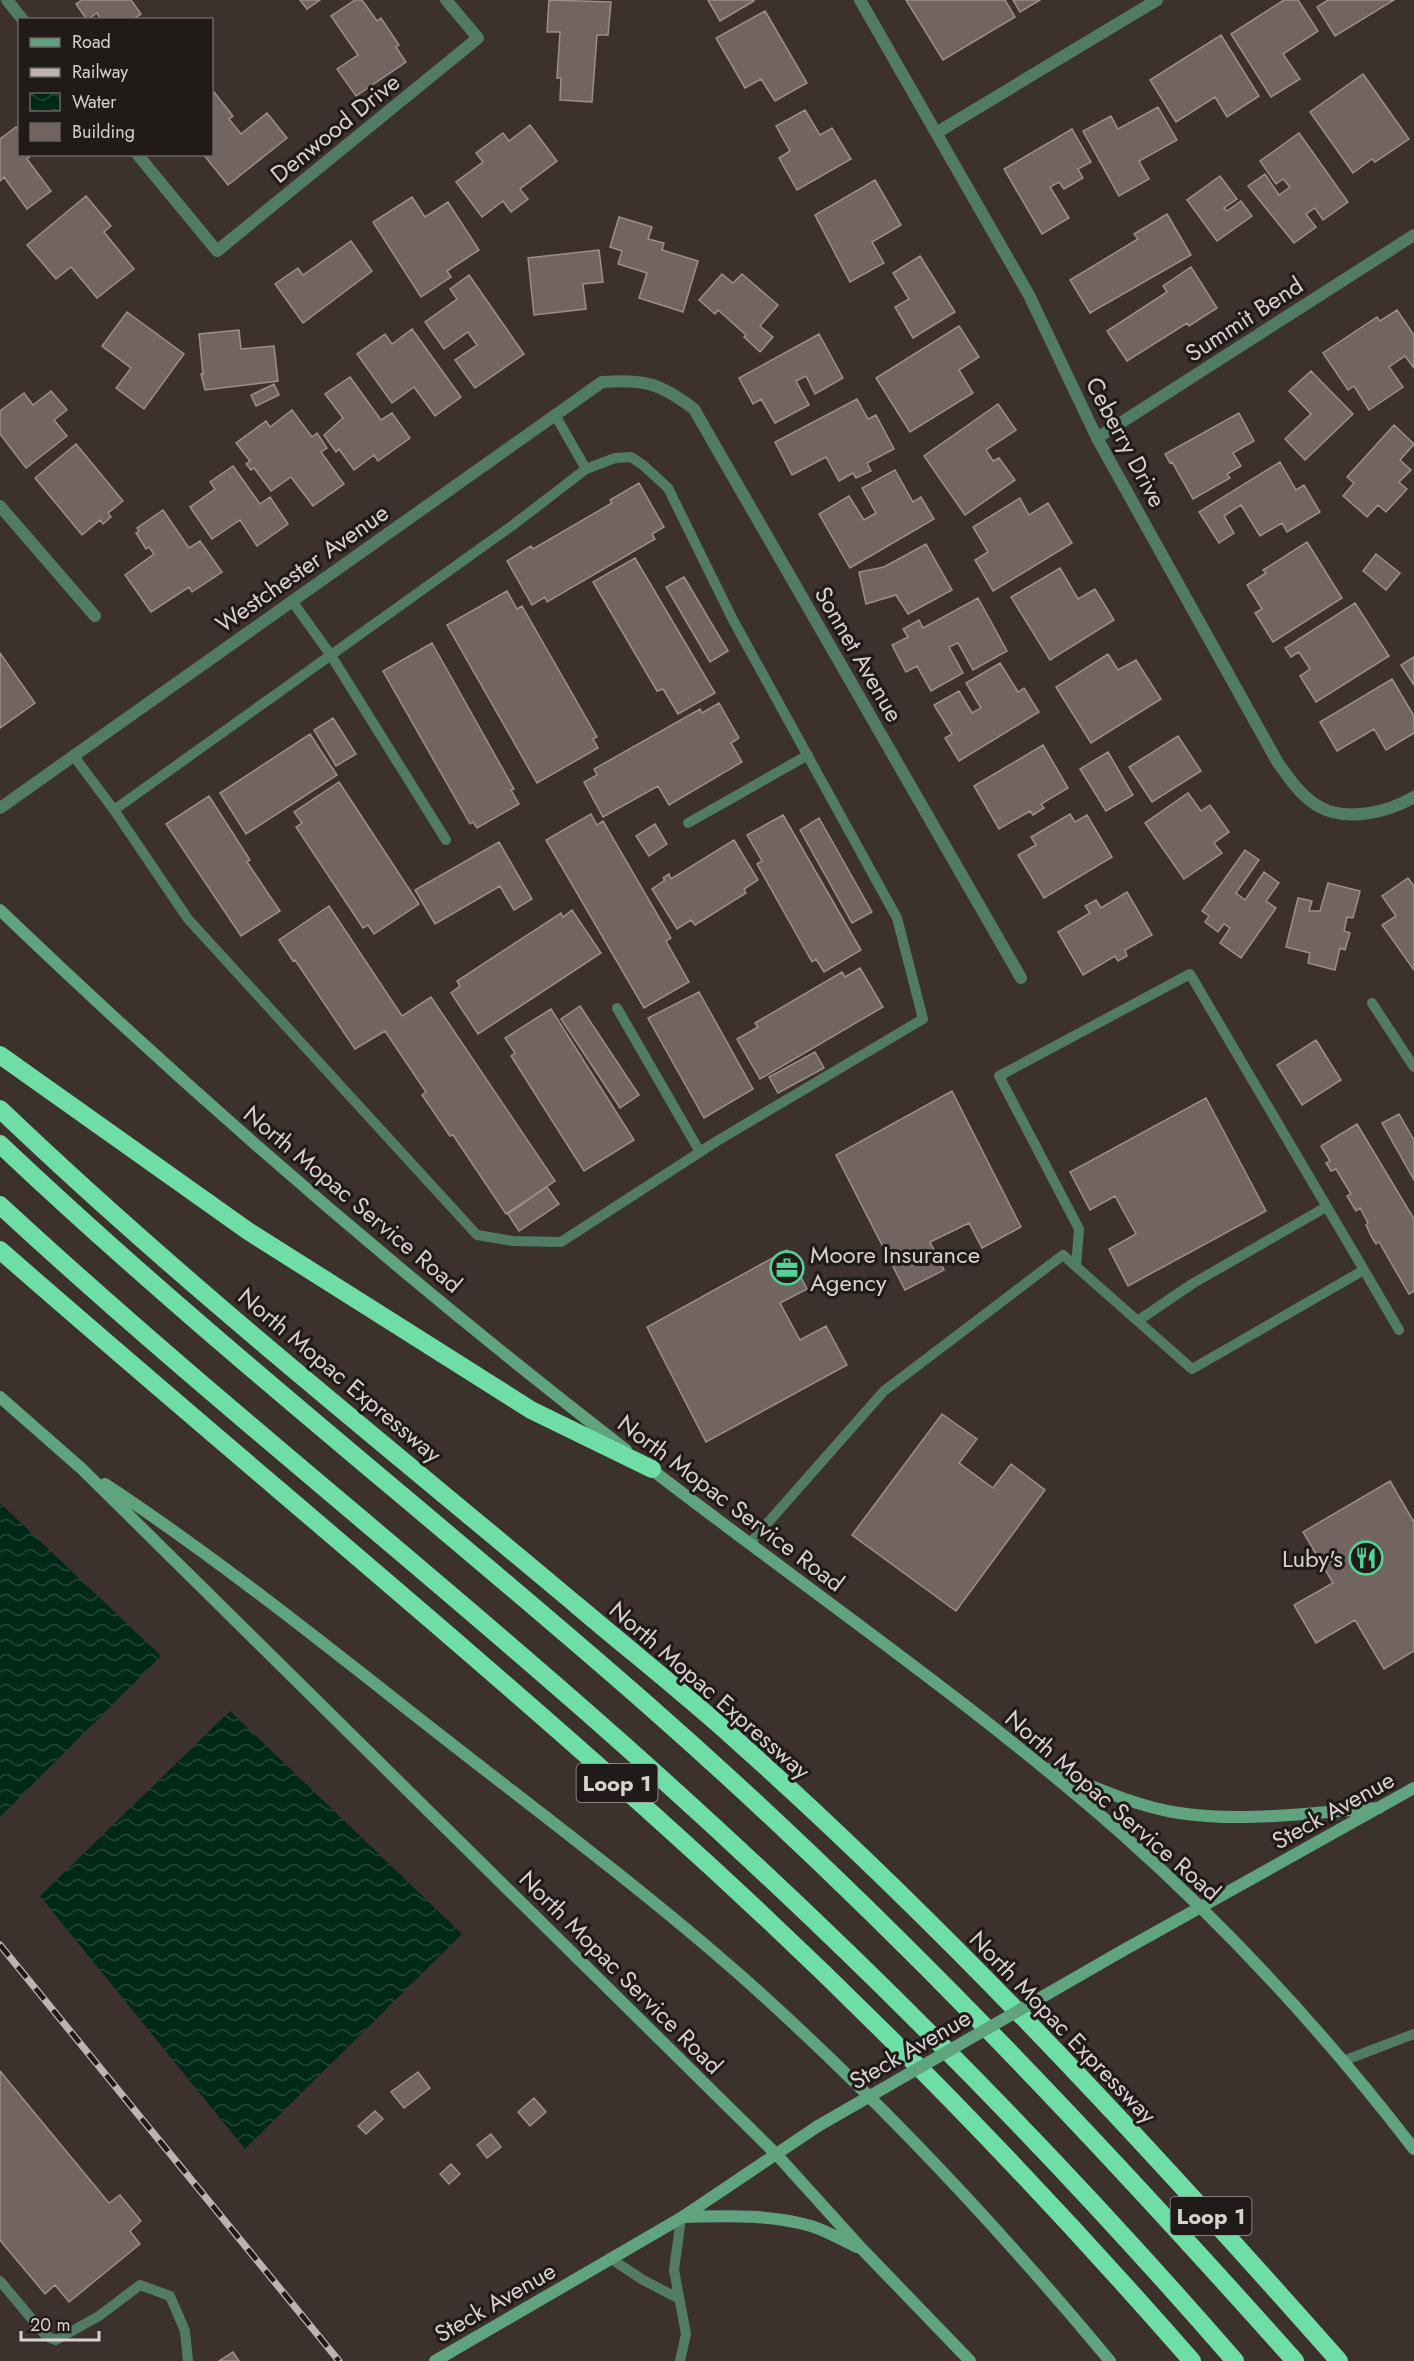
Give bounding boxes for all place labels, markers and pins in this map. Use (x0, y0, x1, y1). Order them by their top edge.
place label: Moore Insurance Agency (810, 1237, 980, 1300)
office icon: Moore Insurance Agency (769, 1250, 805, 1286)
restaurant icon: Luby's (1348, 1540, 1384, 1576)
place label: Luby's (1282, 1541, 1343, 1576)

